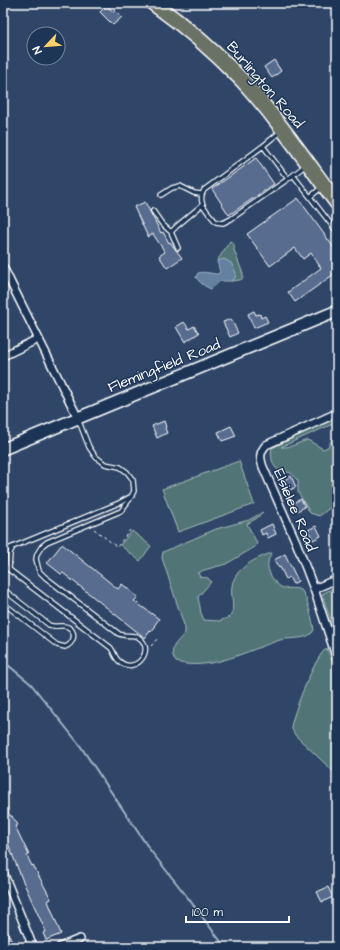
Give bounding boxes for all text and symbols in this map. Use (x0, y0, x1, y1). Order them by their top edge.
north arrow (26, 26, 66, 66)
street label: Burlington Road (221, 37, 309, 134)
text: N (29, 44, 46, 57)
street label: Flemingfield Road (105, 334, 224, 399)
street label: Elsielee Road (268, 465, 322, 555)
scale bar (186, 898, 289, 924)
text: 100 m (192, 904, 223, 921)

